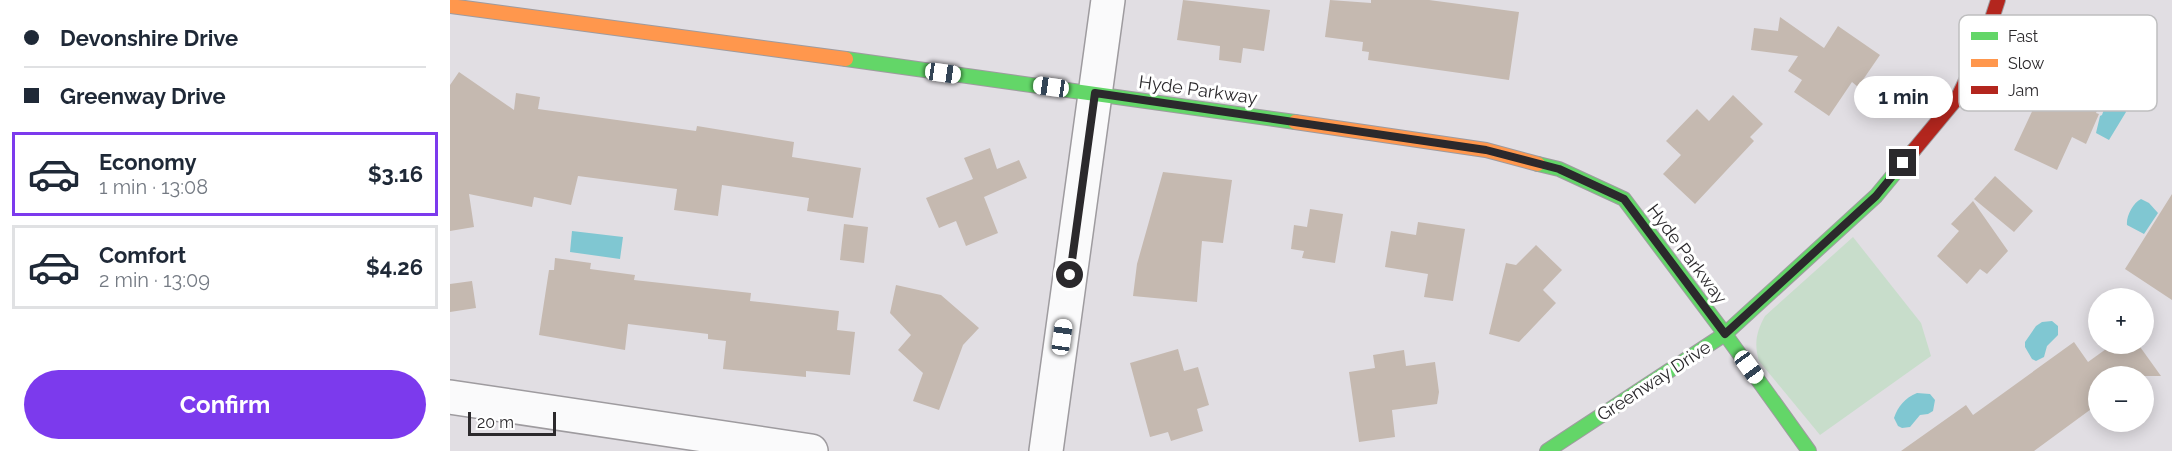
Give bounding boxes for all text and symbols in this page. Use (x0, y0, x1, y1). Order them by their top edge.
legend (1959, 15, 2157, 111)
text: Devonshire Drive (60, 25, 238, 51)
text: Fast (2008, 27, 2039, 46)
text: Slow (2008, 54, 2044, 73)
car (924, 62, 962, 84)
street label: Hyde Parkway (1137, 71, 1259, 108)
car (1032, 76, 1070, 98)
callout: 1 min (1854, 76, 1952, 118)
text: Jam (2008, 81, 2039, 100)
text: Greenway Drive (60, 83, 226, 109)
text: 1 min (1878, 85, 1929, 109)
icon: car (27, 147, 81, 201)
text: Economy (99, 149, 197, 175)
route end (1889, 149, 1916, 176)
text: $3.16 (368, 161, 423, 187)
text: 1 min · 13:08 (99, 175, 208, 199)
street label: Hyde Parkway (1643, 200, 1732, 308)
icon: car (27, 240, 81, 294)
text: Comfort (99, 242, 186, 268)
text: $4.26 (366, 254, 423, 280)
route start (1056, 261, 1083, 288)
text: 2 min · 13:09 (99, 268, 210, 292)
map controls (2088, 288, 2154, 432)
button: + (2088, 288, 2154, 354)
car (1051, 318, 1073, 356)
street label: Greenway Drive (1593, 336, 1715, 425)
car (1731, 347, 1767, 387)
button: − (2088, 366, 2154, 432)
button: Confirm (24, 370, 426, 439)
scale bar (468, 409, 556, 436)
text: 20 m (477, 413, 514, 432)

